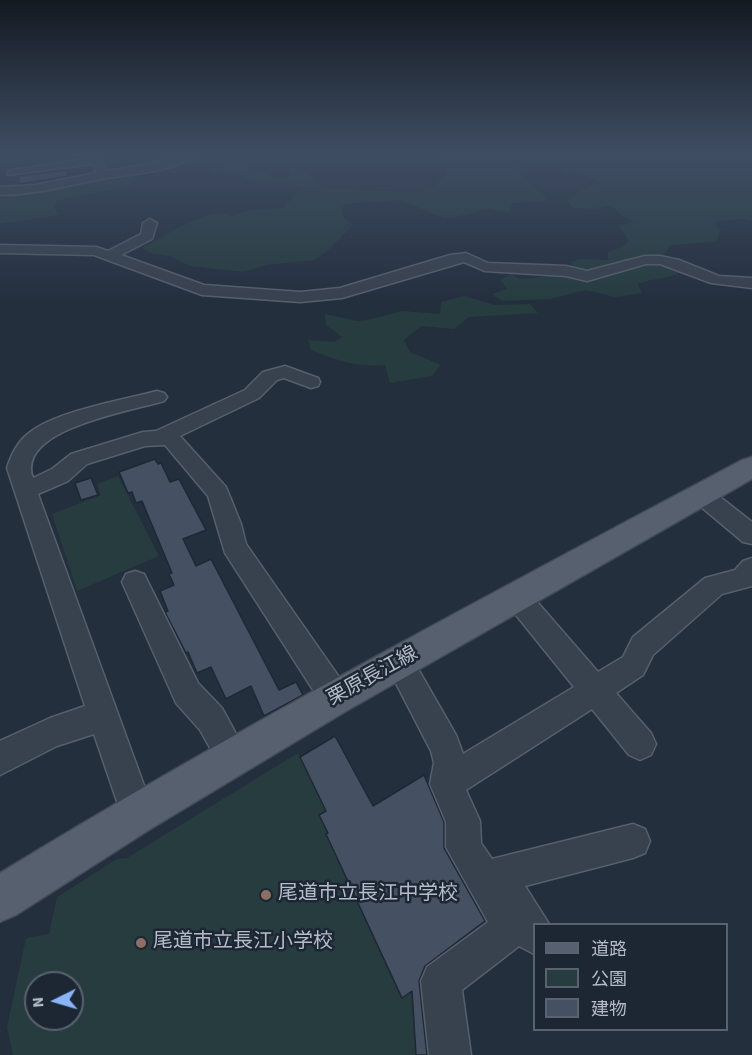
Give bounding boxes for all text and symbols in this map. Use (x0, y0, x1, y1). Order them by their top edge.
street label: 栗原長江線 (323, 642, 423, 712)
place label: 尾道市立長江中学校 (278, 883, 458, 907)
marker: 尾道市立長江中学校 (259, 888, 273, 902)
legend (533, 923, 728, 1031)
place label: 尾道市立長江小学校 (153, 931, 333, 955)
marker: 尾道市立長江小学校 (134, 936, 148, 950)
text: 道路 (591, 937, 627, 962)
text: 公園 (591, 967, 627, 992)
north arrow (24, 971, 84, 1031)
text: N (27, 996, 49, 1009)
text: 建物 (591, 997, 627, 1022)

